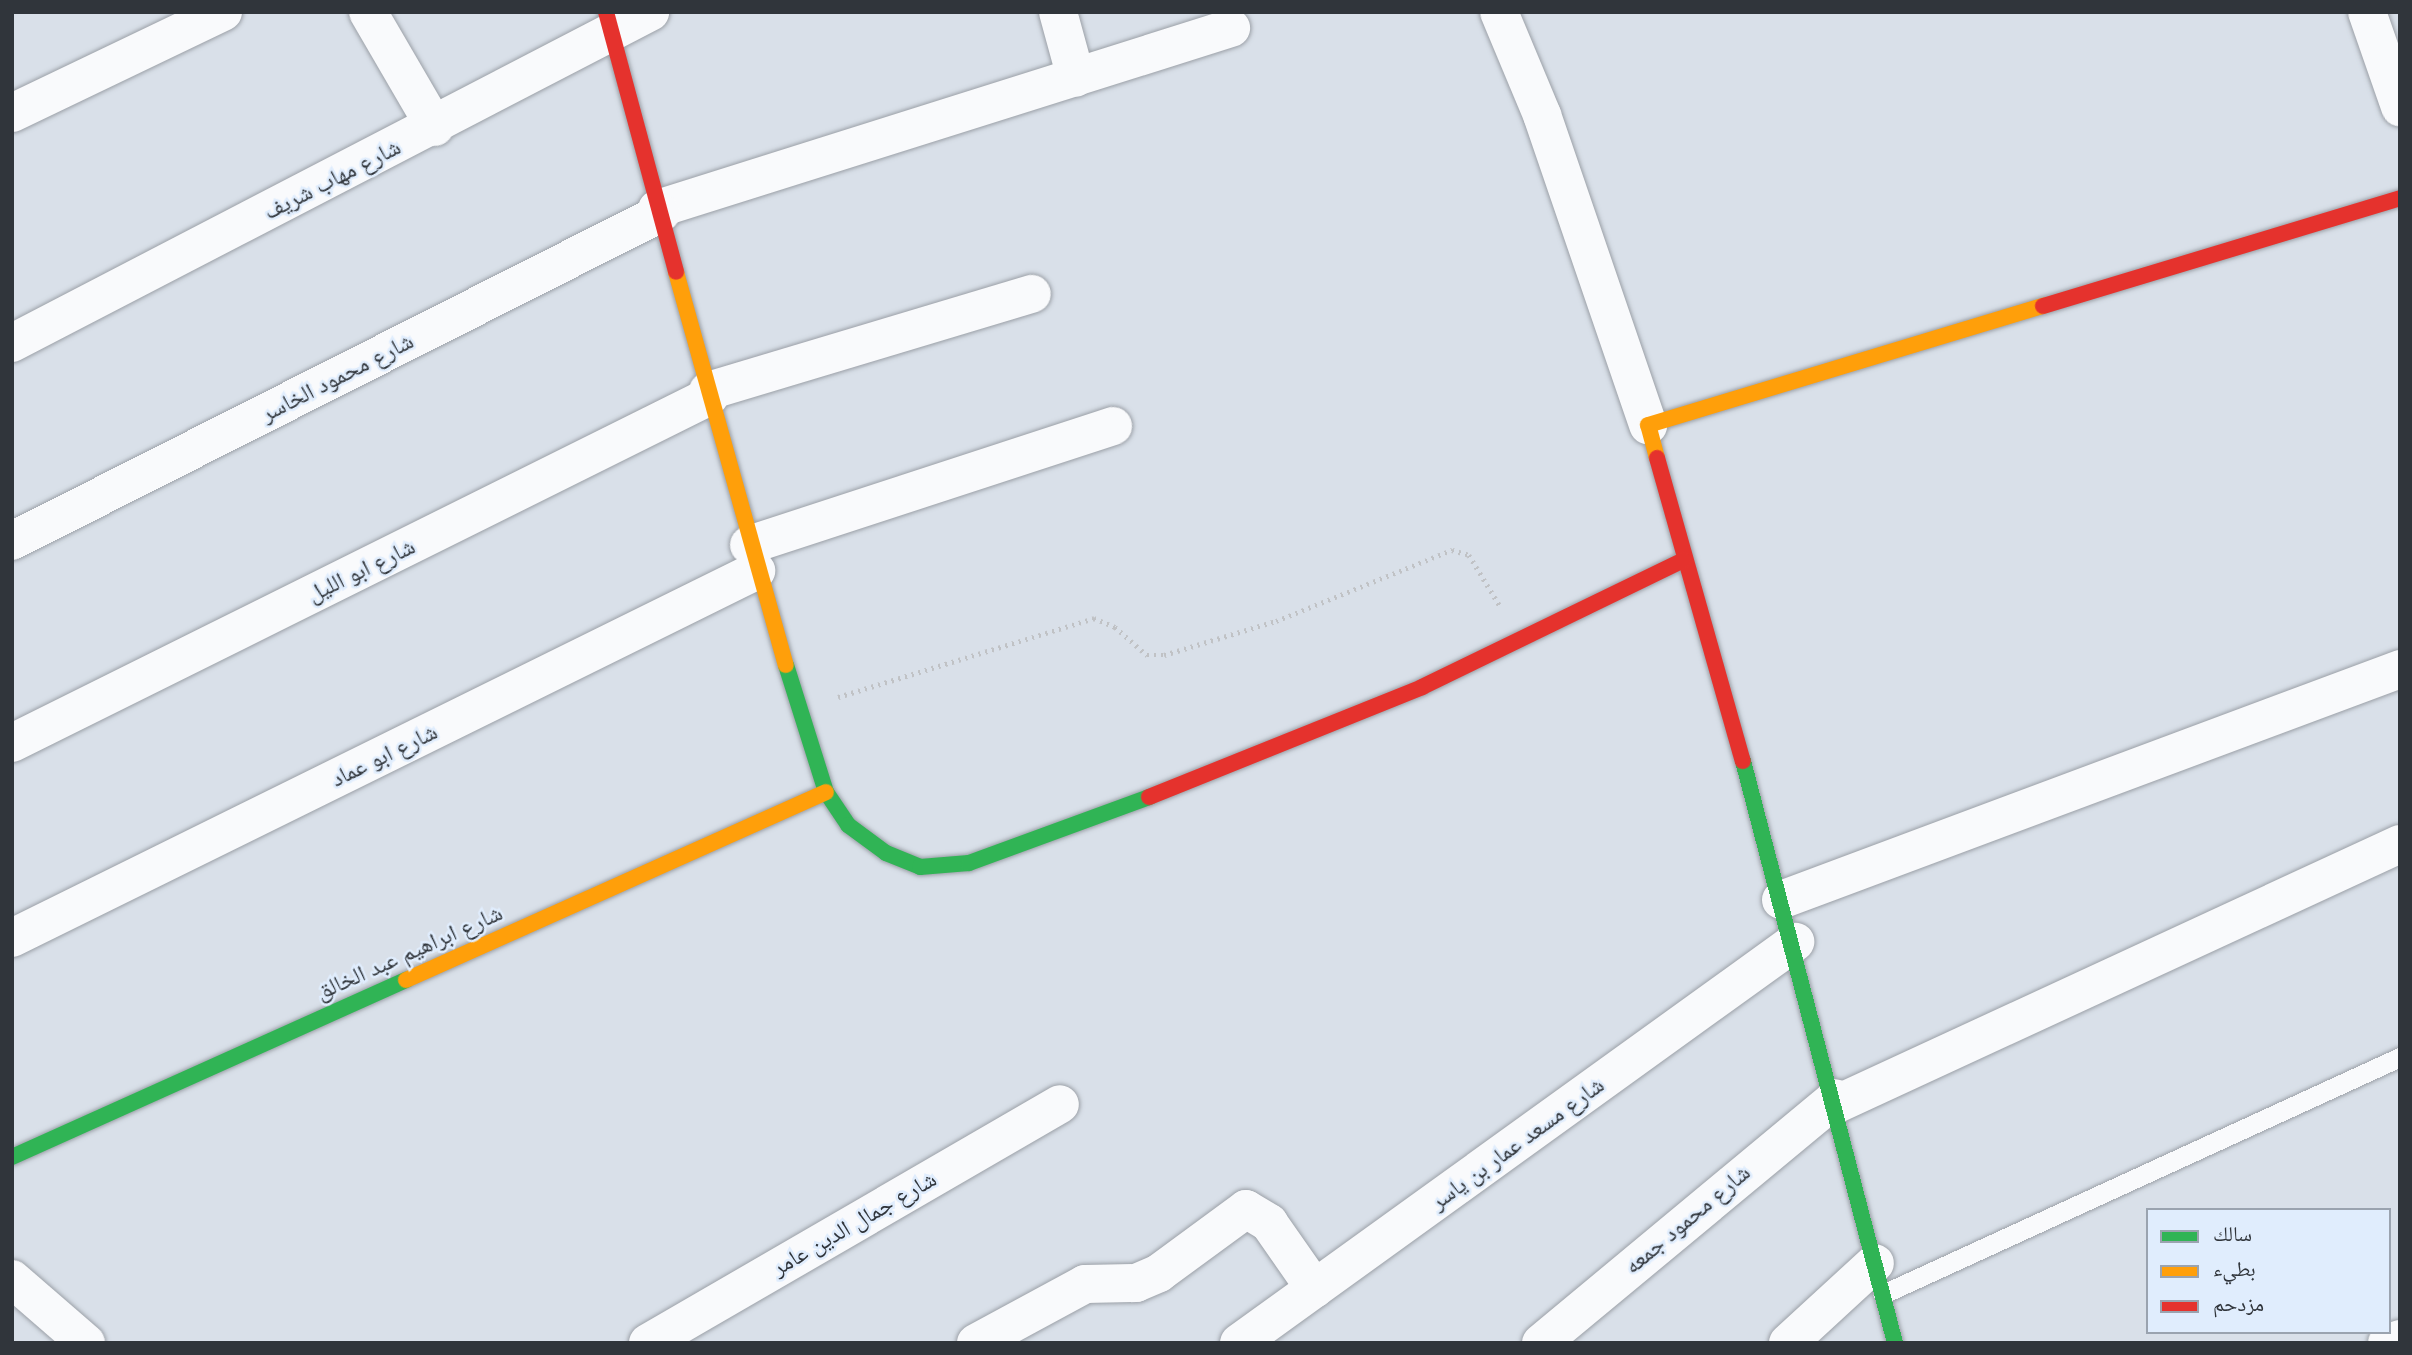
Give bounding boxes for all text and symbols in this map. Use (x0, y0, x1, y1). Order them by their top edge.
street label: شارع مهاب شريف (259, 133, 405, 225)
street label: شارع محمود الخاسر (256, 327, 418, 427)
street label: شارع ابو الليل (303, 532, 419, 608)
street label: شارع ابو عماد (326, 717, 442, 793)
street label: شارع ابراهيم عبد الخالق (312, 899, 506, 1005)
street label: شارع مسعد عمار بن ياسر (1425, 1071, 1609, 1215)
street label: شارع محمود جمعه (1619, 1158, 1755, 1280)
street label: شارع جمال الدين عامر (767, 1165, 941, 1281)
legend (2146, 1208, 2391, 1334)
text: سالك (2213, 1221, 2252, 1247)
text: بطيء (2213, 1256, 2256, 1282)
text: مزدحم (2213, 1291, 2264, 1317)

